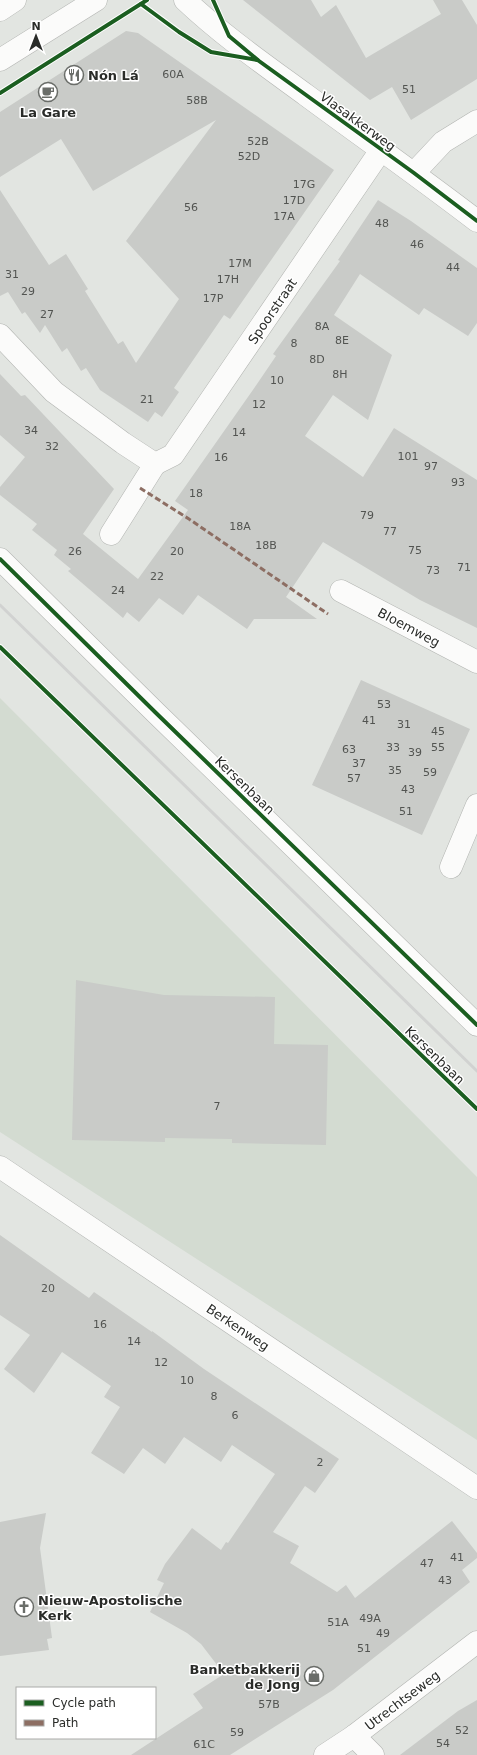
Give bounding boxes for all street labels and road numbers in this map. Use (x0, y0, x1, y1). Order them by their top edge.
street label: Vlasakkerweg (317, 89, 399, 154)
street label: Spoorstraat (245, 276, 300, 347)
street label: Bloemweg (375, 605, 442, 650)
street label: Kersenbaan (212, 753, 277, 817)
street label: Kersenbaan (402, 1023, 467, 1087)
street label: Berkenweg (203, 1301, 272, 1354)
street label: Utrechtseweg (362, 1667, 443, 1733)

